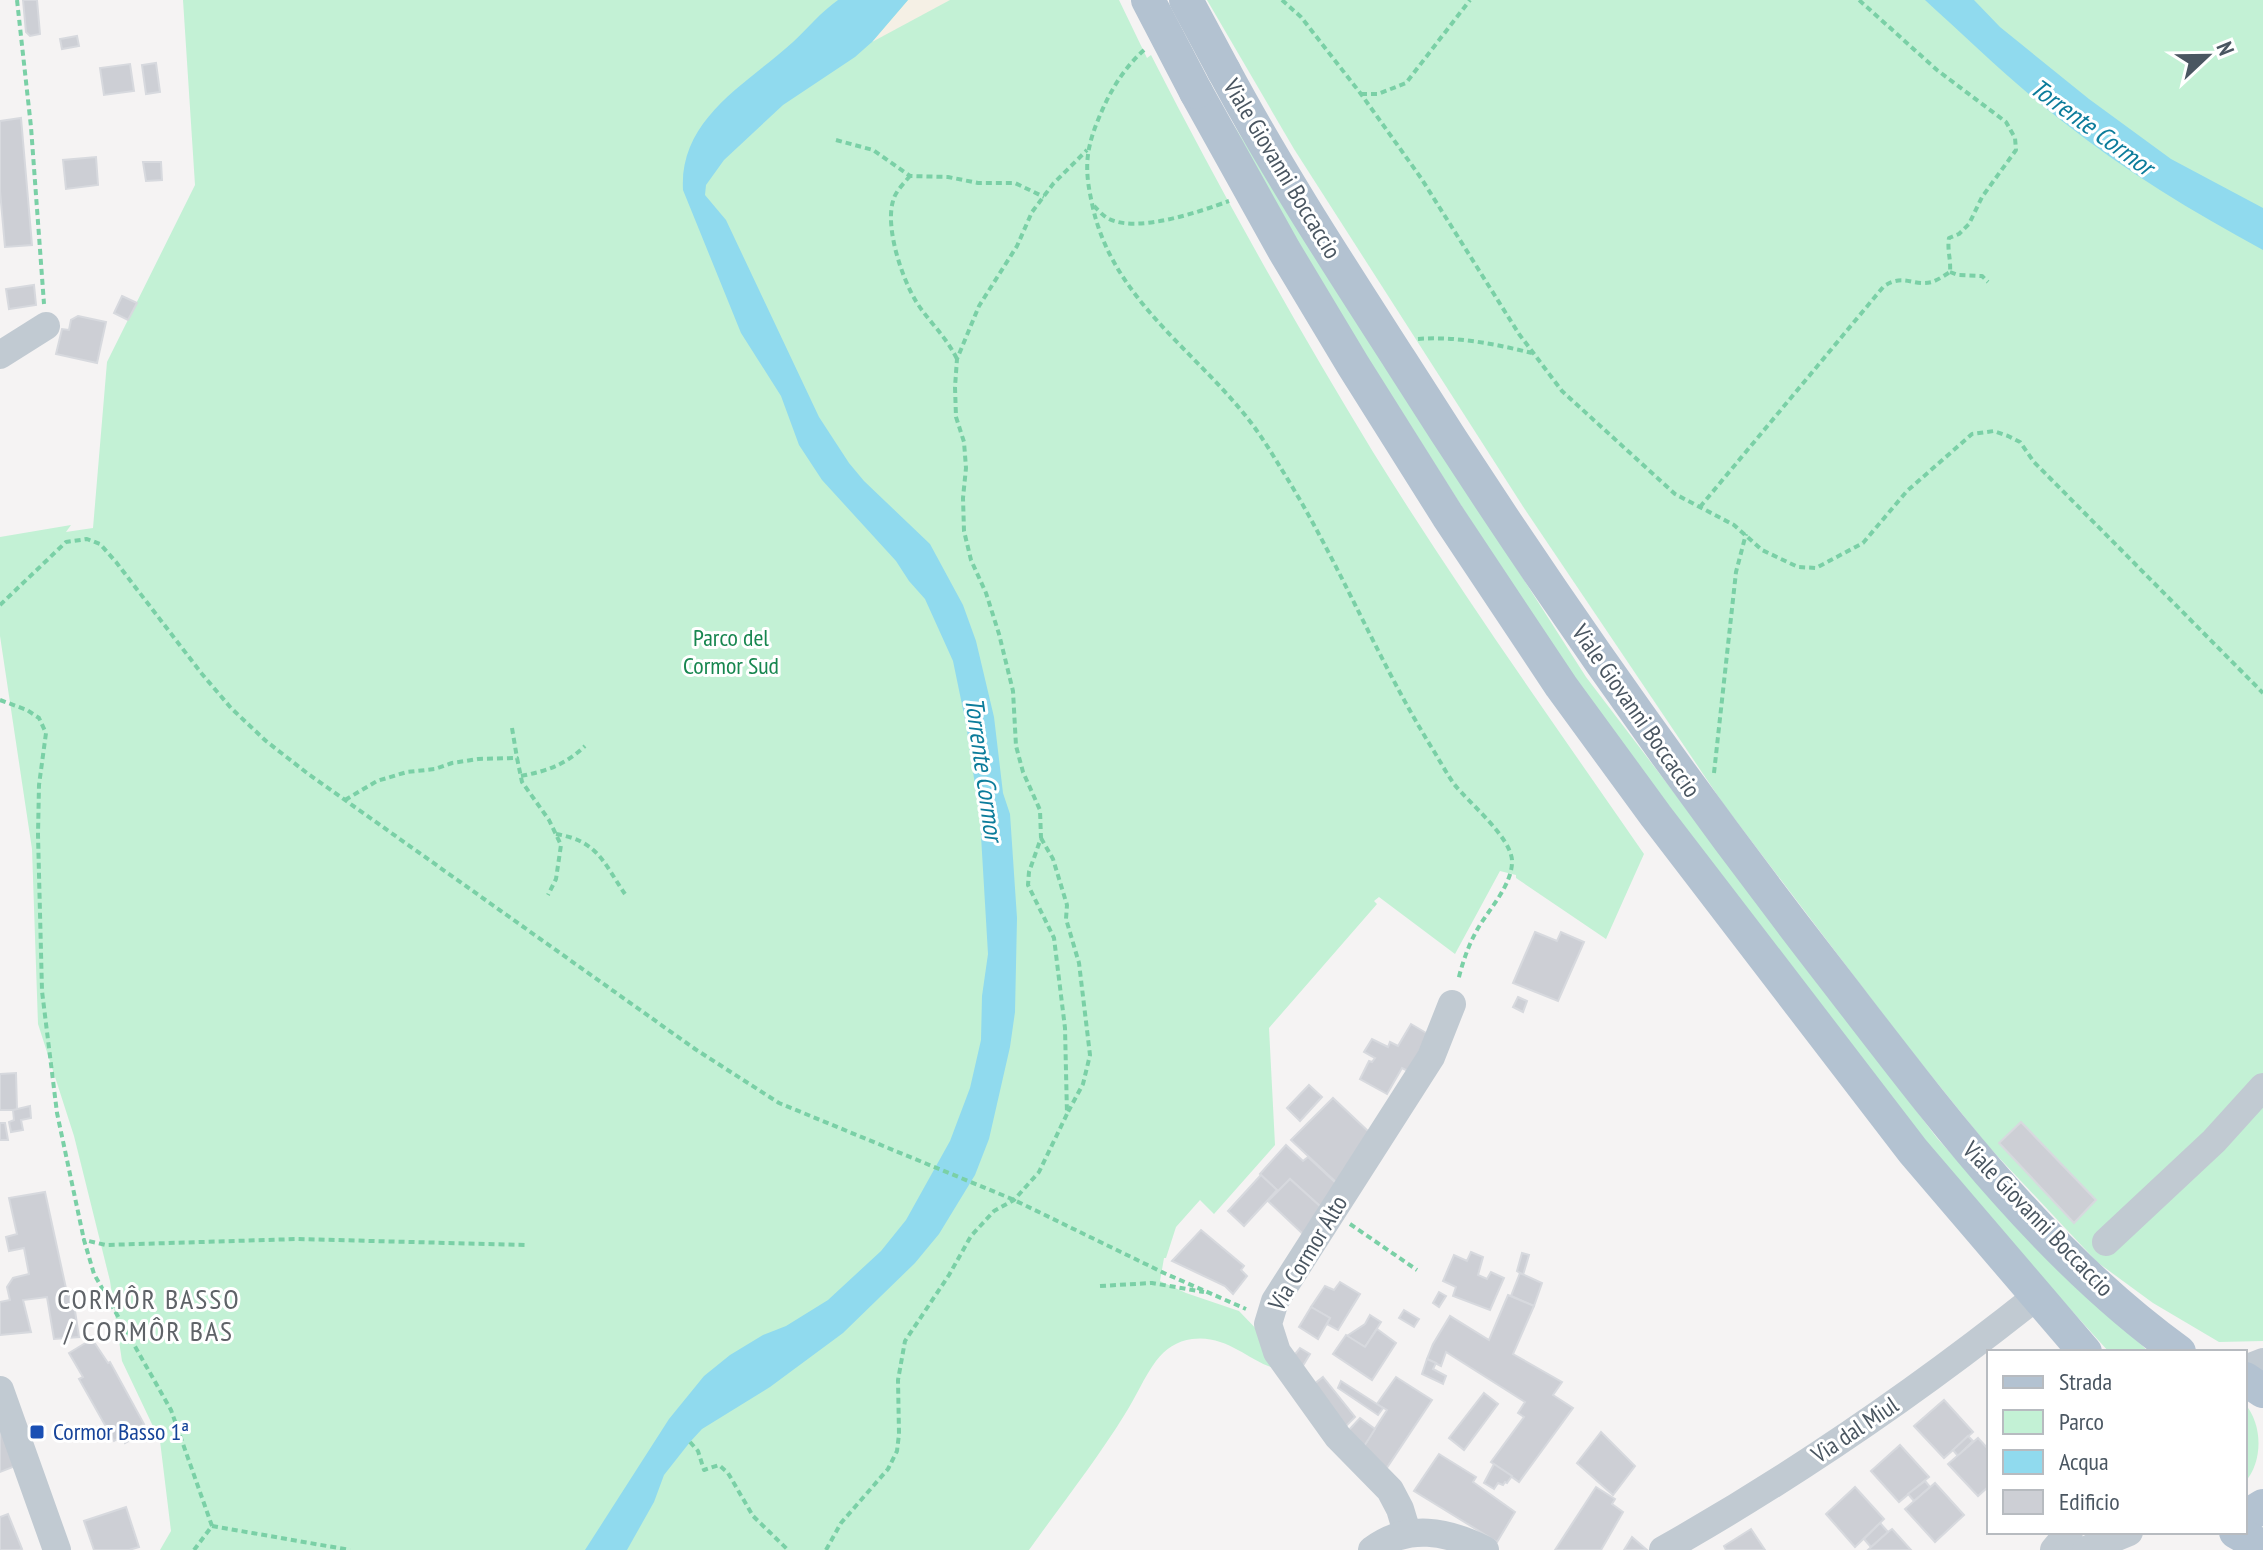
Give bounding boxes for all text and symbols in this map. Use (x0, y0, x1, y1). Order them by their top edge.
north arrow (2167, 16, 2247, 96)
text: N (2210, 38, 2241, 59)
water label: Torrente Cormor (2024, 71, 2164, 185)
street label: Viale Giovanni Boccaccio (1216, 72, 1348, 264)
street label: Viale Giovanni Boccaccio (1565, 617, 1708, 803)
park label: Parco del Cormor Sud (683, 622, 779, 681)
water label: Torrente Cormor (958, 695, 1011, 847)
street label: Viale Giovanni Boccaccio (1956, 1134, 2120, 1303)
street label: Via Cormor Alto (1261, 1189, 1354, 1317)
district label: CORMÔR BASSO / CORMÔR BAS (57, 1280, 241, 1349)
legend (1987, 1350, 2247, 1534)
text: Strada (2059, 1366, 2112, 1397)
street label: Via dal Miul (1805, 1389, 1904, 1470)
text: Parco (2059, 1406, 2104, 1437)
place label: Cormor Basso 1ª (53, 1416, 189, 1447)
marker: Cormor Basso 1ª (28, 1423, 46, 1441)
text: Acqua (2059, 1446, 2109, 1477)
text: Edificio (2059, 1486, 2120, 1517)

